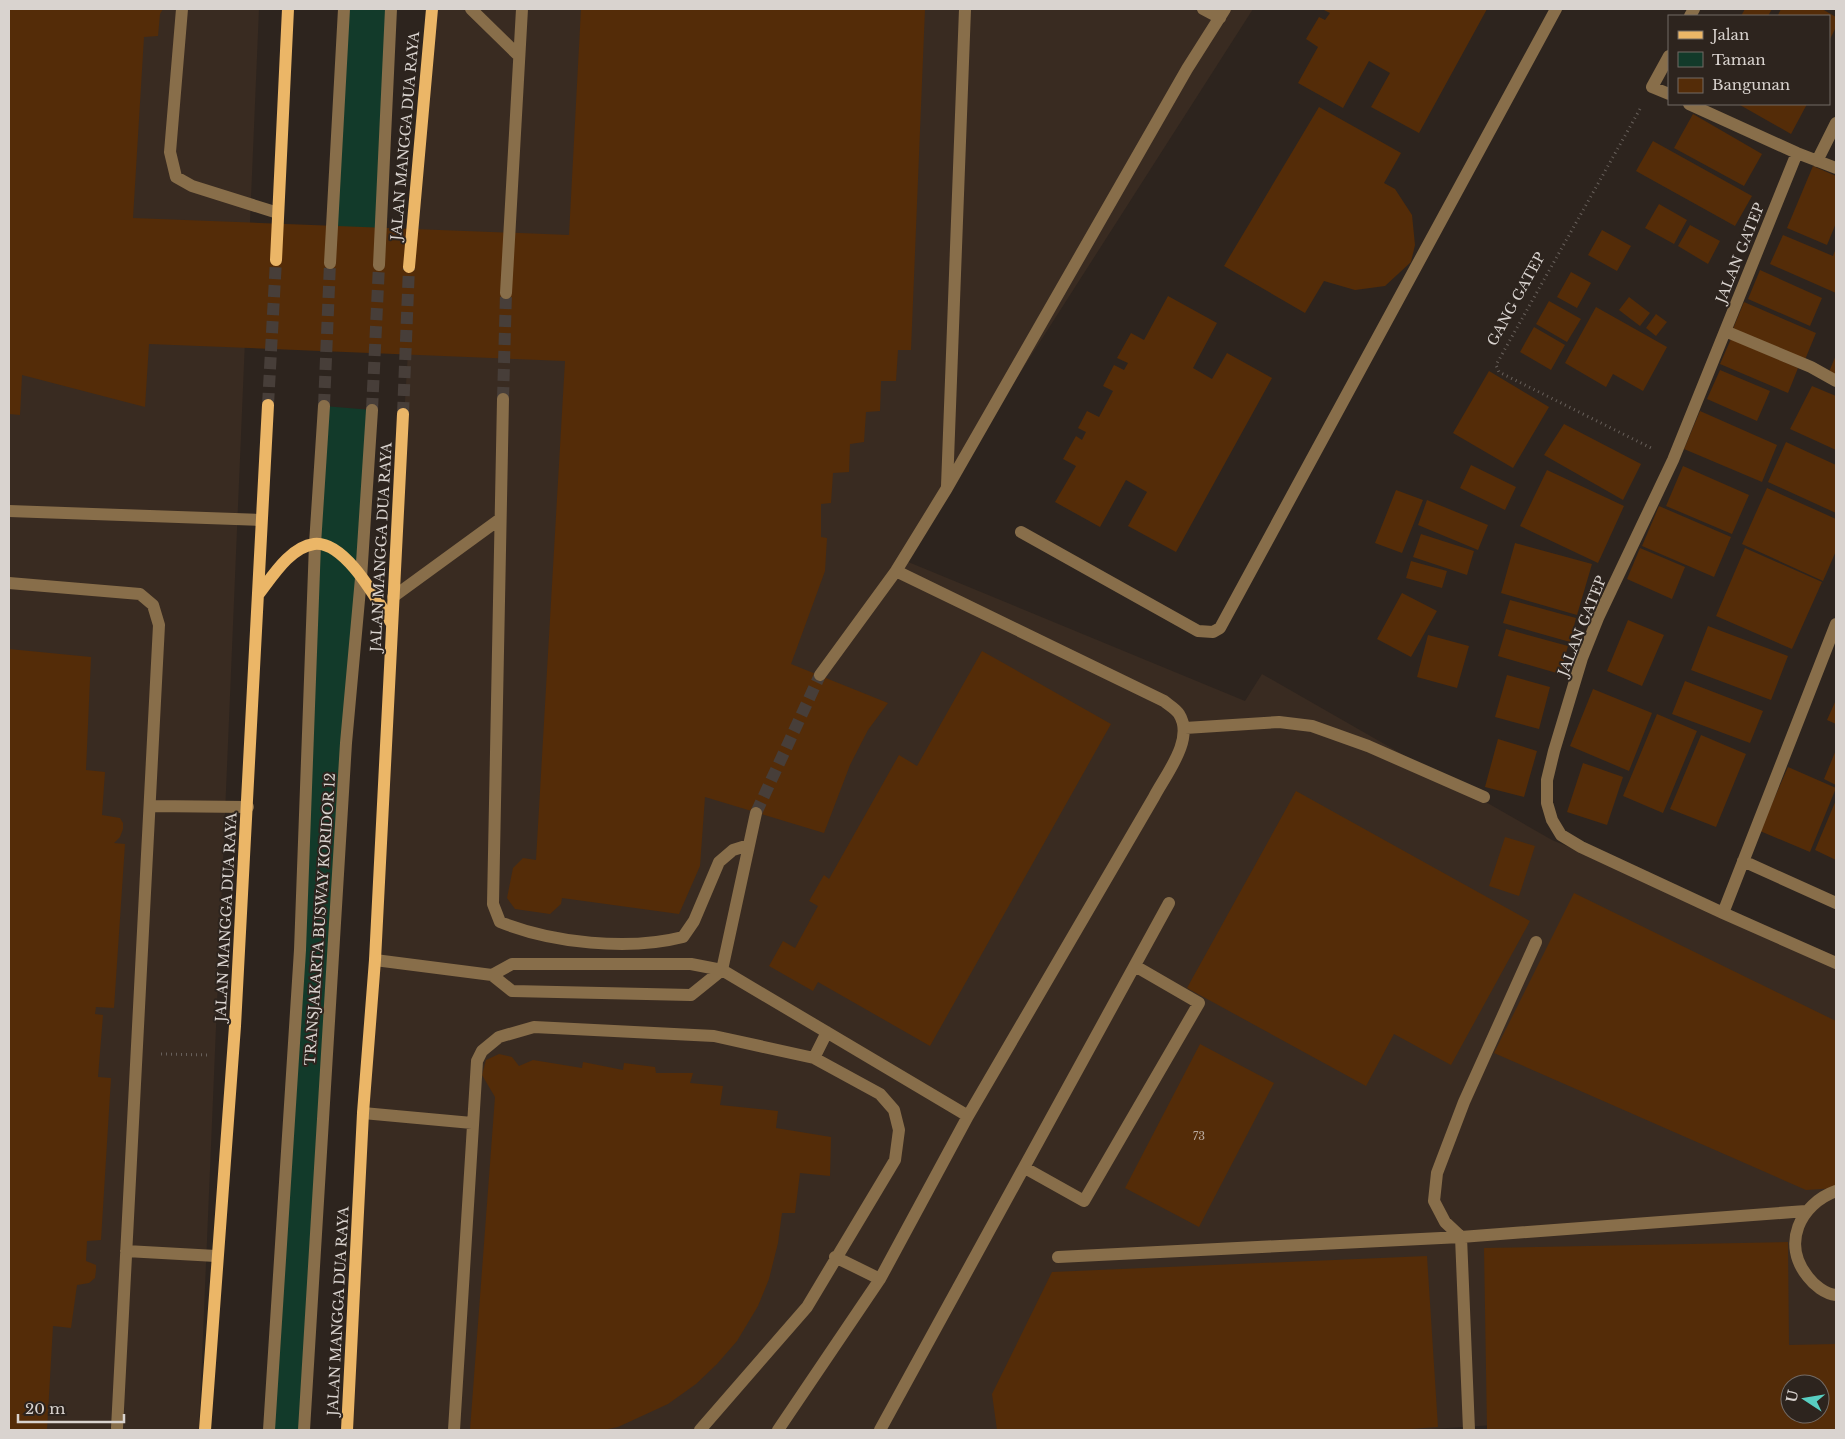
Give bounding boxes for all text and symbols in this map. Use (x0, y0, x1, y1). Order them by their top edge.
legend (1668, 15, 1830, 105)
text: Jalan (1710, 25, 1749, 44)
street label: JALAN MANGGA DUA RAYA (387, 31, 423, 243)
text: Taman (1712, 50, 1766, 69)
text: Bangunan (1712, 75, 1790, 94)
street label: JALAN GATEP (1711, 200, 1768, 308)
street label: GANG GATEP (1483, 249, 1549, 349)
street label: JALAN MANGGA DUA RAYA (366, 442, 395, 654)
street label: JALAN GATEP (1553, 573, 1610, 681)
street label: TRANSJAKARTA BUSWAY KORIDOR 12 (301, 772, 339, 1066)
street label: JALAN MANGGA DUA RAYA (211, 812, 240, 1024)
house number: 73 (1193, 1129, 1205, 1143)
street label: JALAN MANGGA DUA RAYA (323, 1206, 352, 1418)
north arrow (1780, 1374, 1830, 1424)
text: U (1782, 1388, 1803, 1404)
scale bar (18, 1392, 124, 1424)
text: 20 m (25, 1399, 65, 1418)

